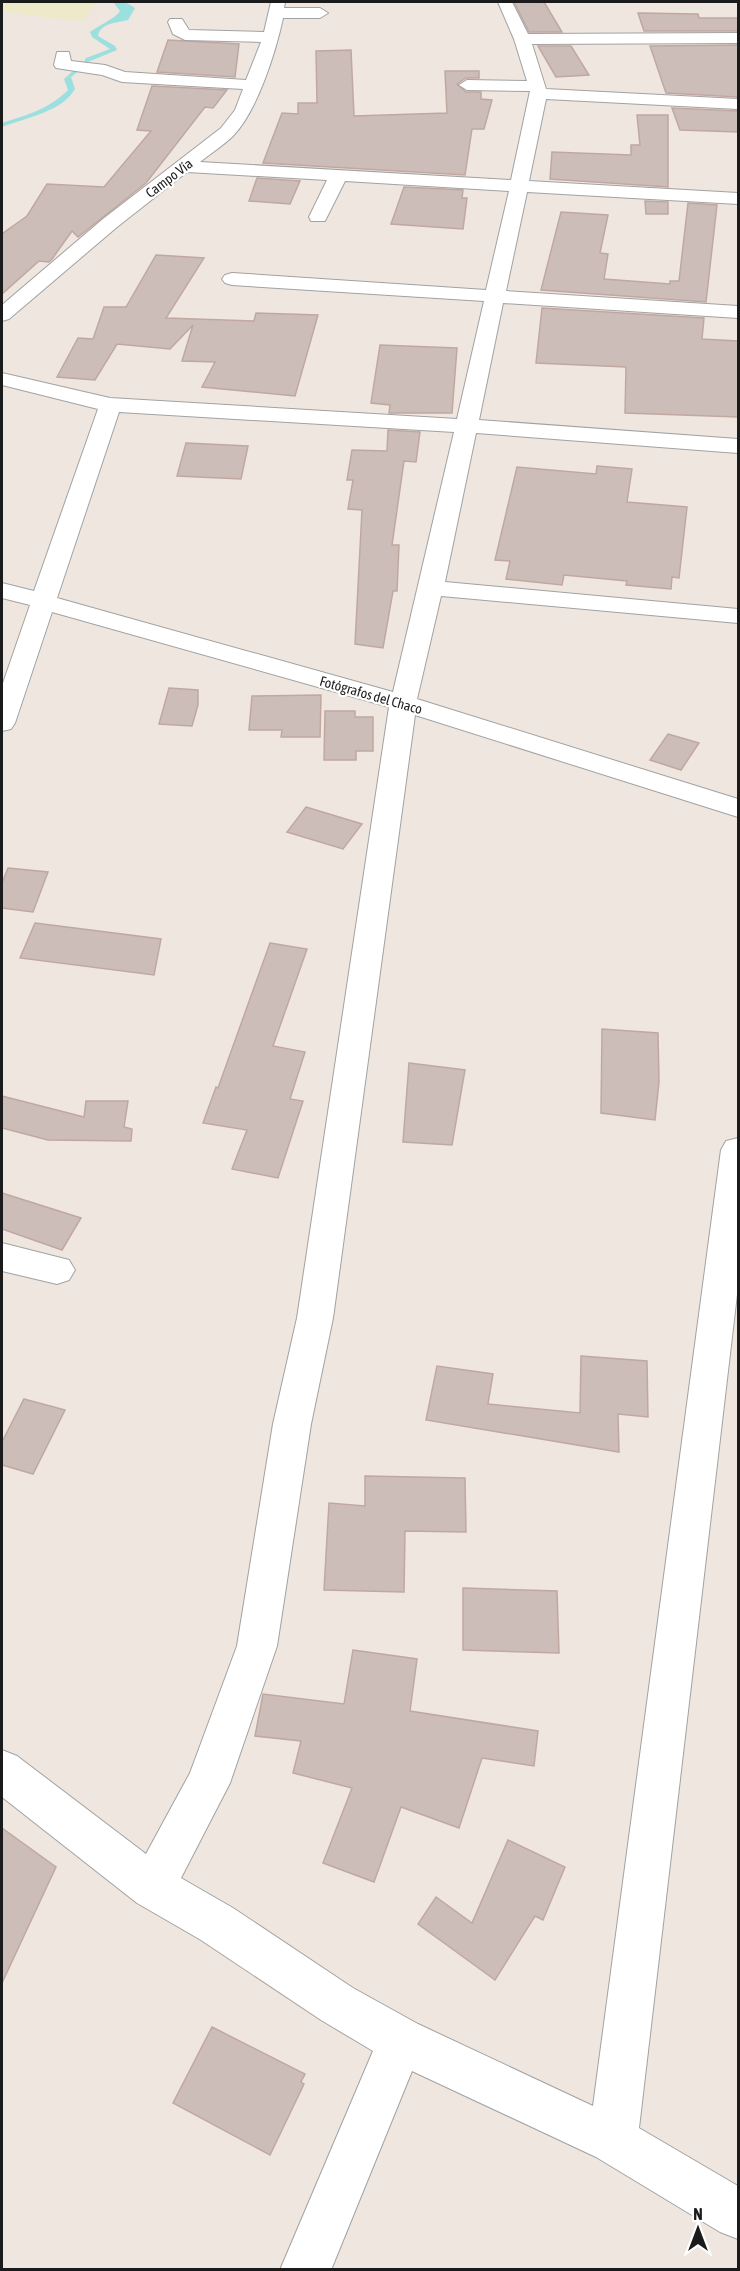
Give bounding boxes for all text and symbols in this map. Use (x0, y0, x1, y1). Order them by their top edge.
street label: Campo Vía (142, 155, 196, 201)
street label: Fotógrafos del Chaco (318, 673, 424, 717)
north arrow (668, 2199, 728, 2259)
text: N (693, 2205, 703, 2223)

